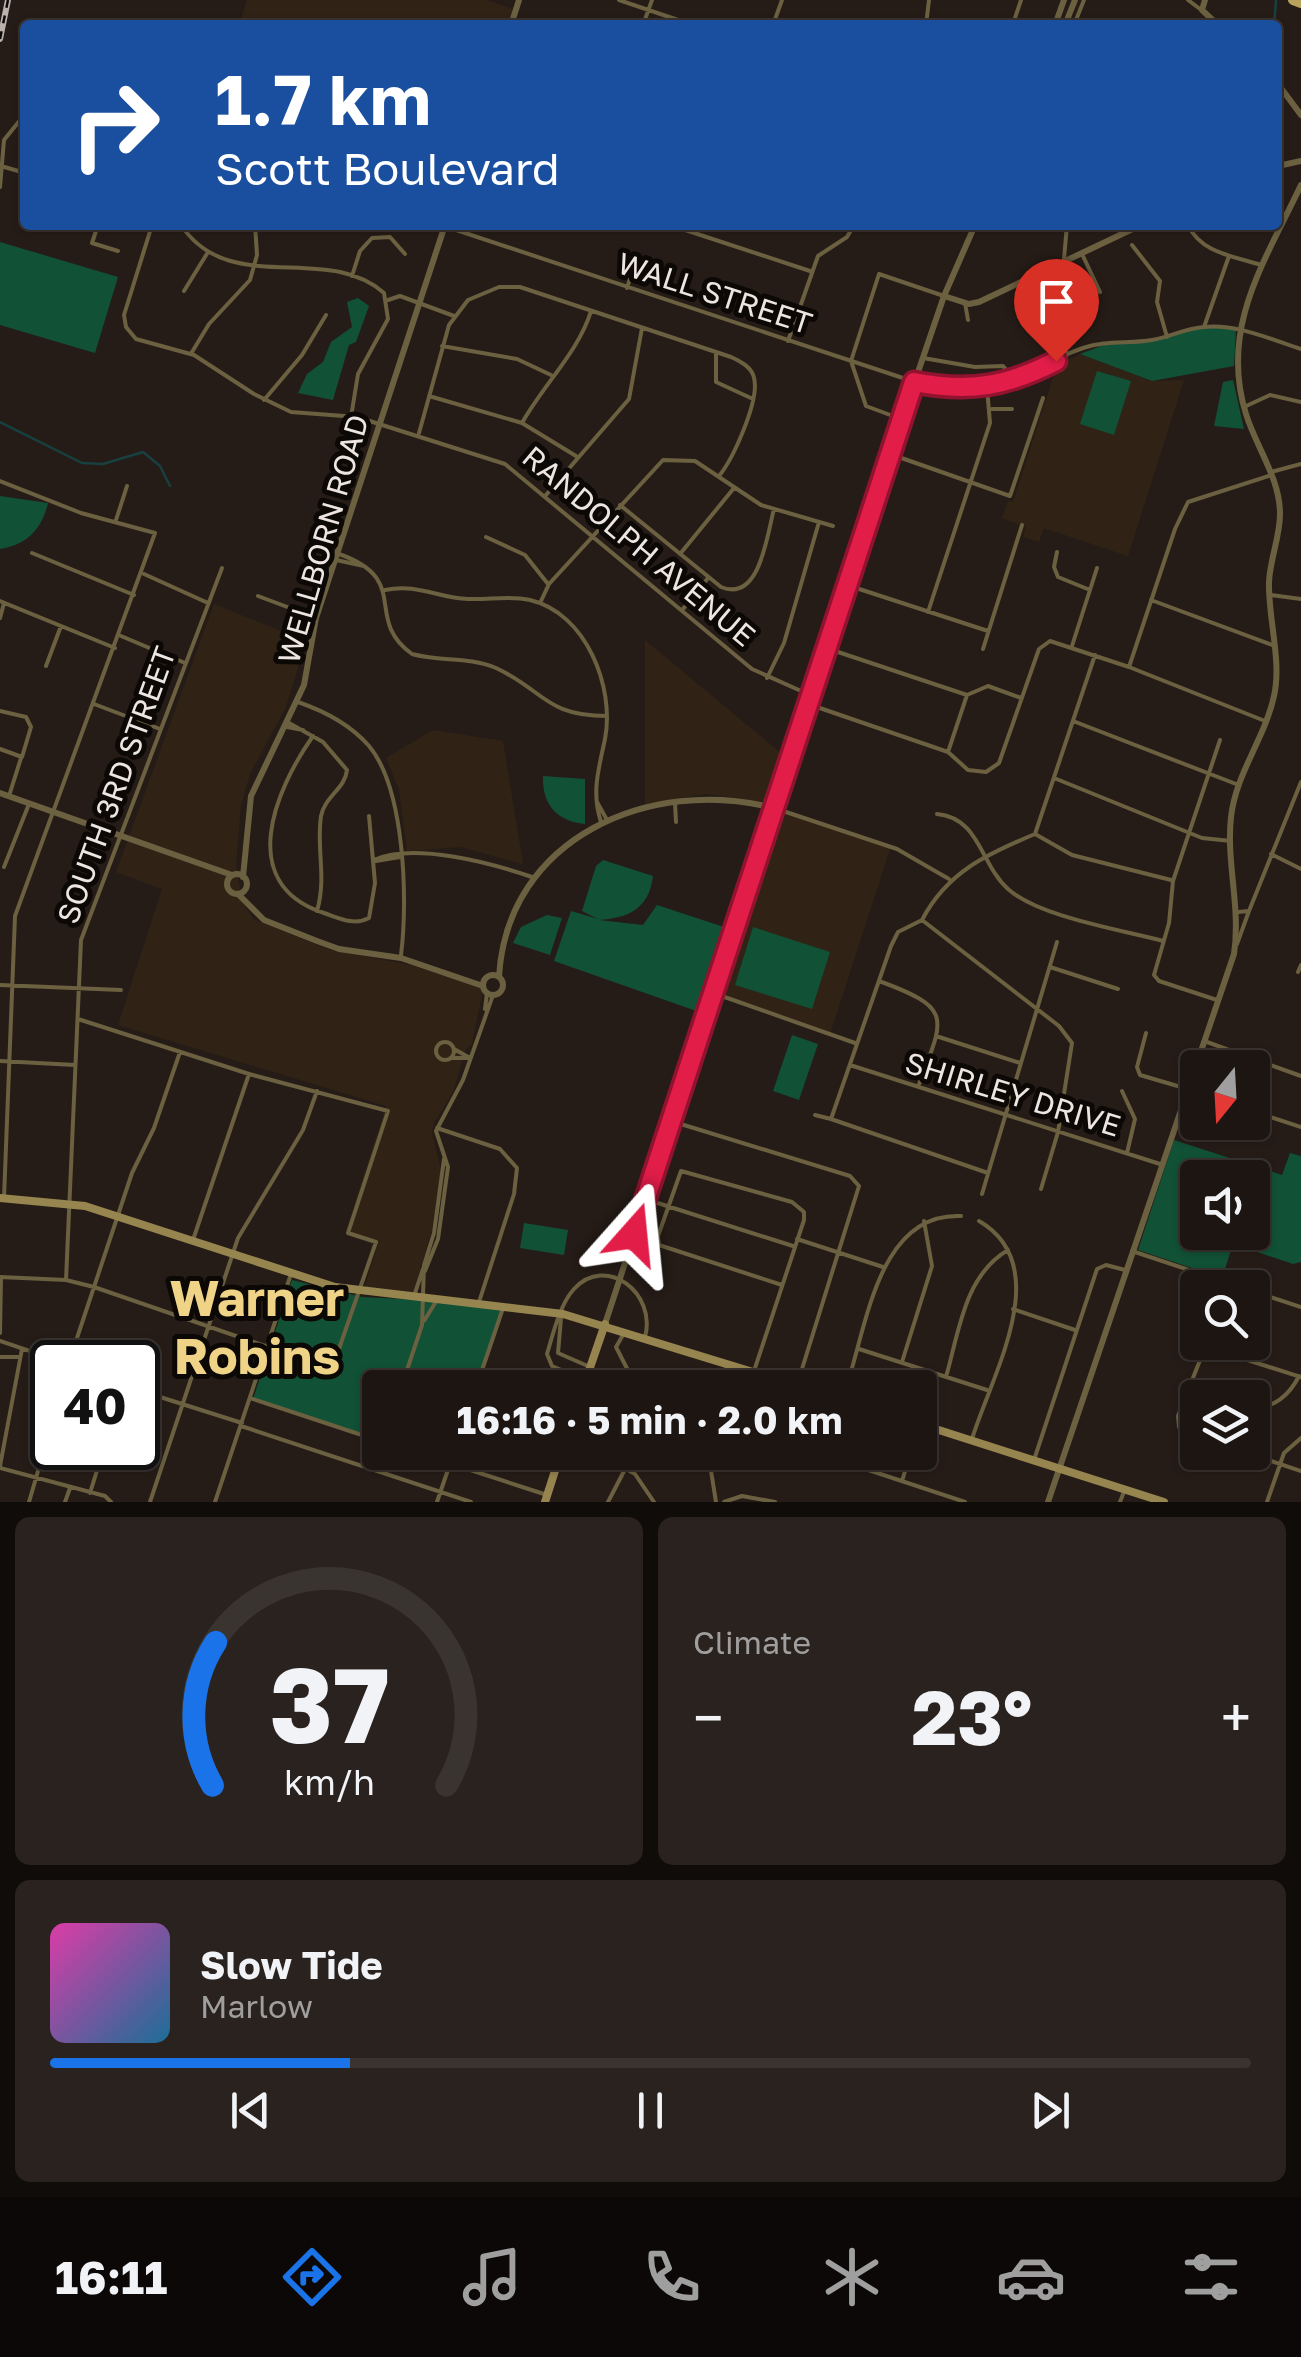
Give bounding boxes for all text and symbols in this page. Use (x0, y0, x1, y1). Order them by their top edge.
text: 1.7 km (215, 56, 431, 140)
icon: right (50, 60, 180, 190)
text: Scott Boulevard (215, 141, 560, 195)
street label: WALL STREET (613, 245, 817, 341)
pin (1014, 259, 1099, 362)
icon: arrive (1029, 274, 1084, 329)
street label: WELLBORN ROAD (270, 410, 376, 668)
street label: RANDOLPH AVENUE (515, 438, 763, 654)
street label: SOUTH 3RD STREET (49, 642, 183, 928)
street label: SHIRLEY DRIVE (901, 1044, 1125, 1144)
north arrow (1180, 1050, 1270, 1140)
map controls (1180, 1050, 1270, 1470)
button: sound (1180, 1160, 1270, 1250)
position arrow (582, 1182, 686, 1286)
district label: Warner Robins (169, 1267, 345, 1385)
button: search (1180, 1270, 1270, 1360)
speed limit sign: 40 (30, 1340, 160, 1470)
button: layers (1180, 1380, 1270, 1470)
text: 16:16 · 5 min · 2.0 km (456, 1397, 843, 1442)
text: Climate (693, 1623, 811, 1661)
text: 37 (269, 1641, 389, 1766)
text: 23° (912, 1671, 1032, 1762)
text: − (693, 1684, 723, 1750)
text: + (1221, 1684, 1251, 1750)
text: km/h (284, 1760, 374, 1803)
text: Slow Tide (200, 1942, 383, 1987)
text: Marlow (200, 1987, 313, 2025)
icon: previous (223, 2083, 278, 2138)
icon: pause (623, 2083, 678, 2138)
icon: next (1023, 2083, 1078, 2138)
icon: directions (277, 2242, 347, 2312)
icon: music (457, 2242, 527, 2312)
icon: phone (637, 2242, 707, 2312)
icon: climate (817, 2242, 887, 2312)
icon: car (996, 2242, 1066, 2312)
icon: filters (1176, 2242, 1246, 2312)
text: 16:11 (55, 2250, 167, 2304)

